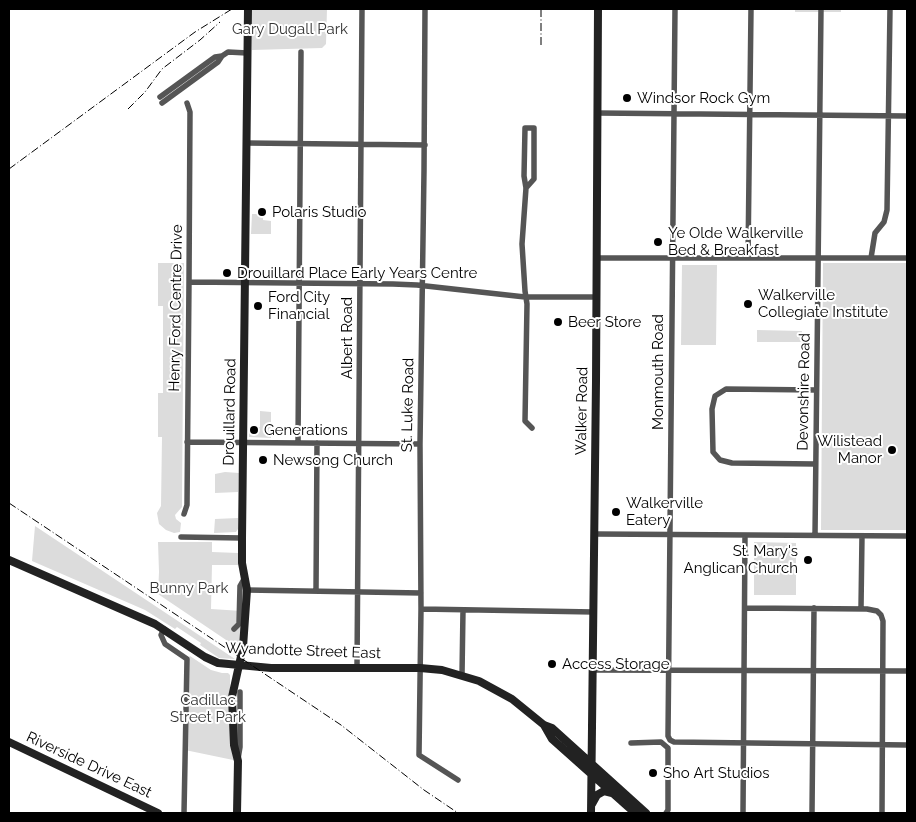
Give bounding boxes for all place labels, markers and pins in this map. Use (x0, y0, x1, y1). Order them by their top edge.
place label: Windsor Rock Gym (637, 89, 770, 107)
marker: Windsor Rock Gym (621, 92, 633, 104)
place label: Polaris Studio (272, 203, 366, 221)
marker: Polaris Studio (256, 206, 268, 218)
place label: Ye Olde Walkerville Bed & Breakfast (668, 224, 803, 259)
marker: Ye Olde Walkerville Bed & Breakfast (652, 236, 664, 248)
place label: Drouillard Place Early Years Centre (237, 264, 477, 282)
marker: Drouillard Place Early Years Centre (221, 267, 233, 279)
place label: Walkerville Collegiate Institute (758, 286, 888, 321)
place label: Ford City Financial (268, 288, 330, 323)
marker: Walkerville Collegiate Institute (742, 298, 754, 310)
marker: Ford City Financial (252, 300, 264, 312)
place label: Beer Store (568, 313, 641, 331)
marker: Beer Store (552, 316, 564, 328)
place label: Generations (264, 421, 348, 439)
marker: Generations (248, 424, 260, 436)
place label: Wilistead Manor (817, 432, 882, 467)
marker: Wilistead Manor (886, 444, 898, 456)
place label: Newsong Church (273, 451, 393, 469)
marker: Newsong Church (257, 454, 269, 466)
place label: Walkerville Eatery (626, 494, 703, 529)
marker: Walkerville Eatery (610, 506, 622, 518)
place label: St. Mary's Anglican Church (684, 542, 798, 577)
marker: St. Mary's Anglican Church (802, 554, 814, 566)
place label: Access Storage (562, 655, 670, 673)
marker: Access Storage (546, 658, 558, 670)
place label: Sho Art Studios (663, 764, 770, 782)
marker: Sho Art Studios (647, 767, 659, 779)

